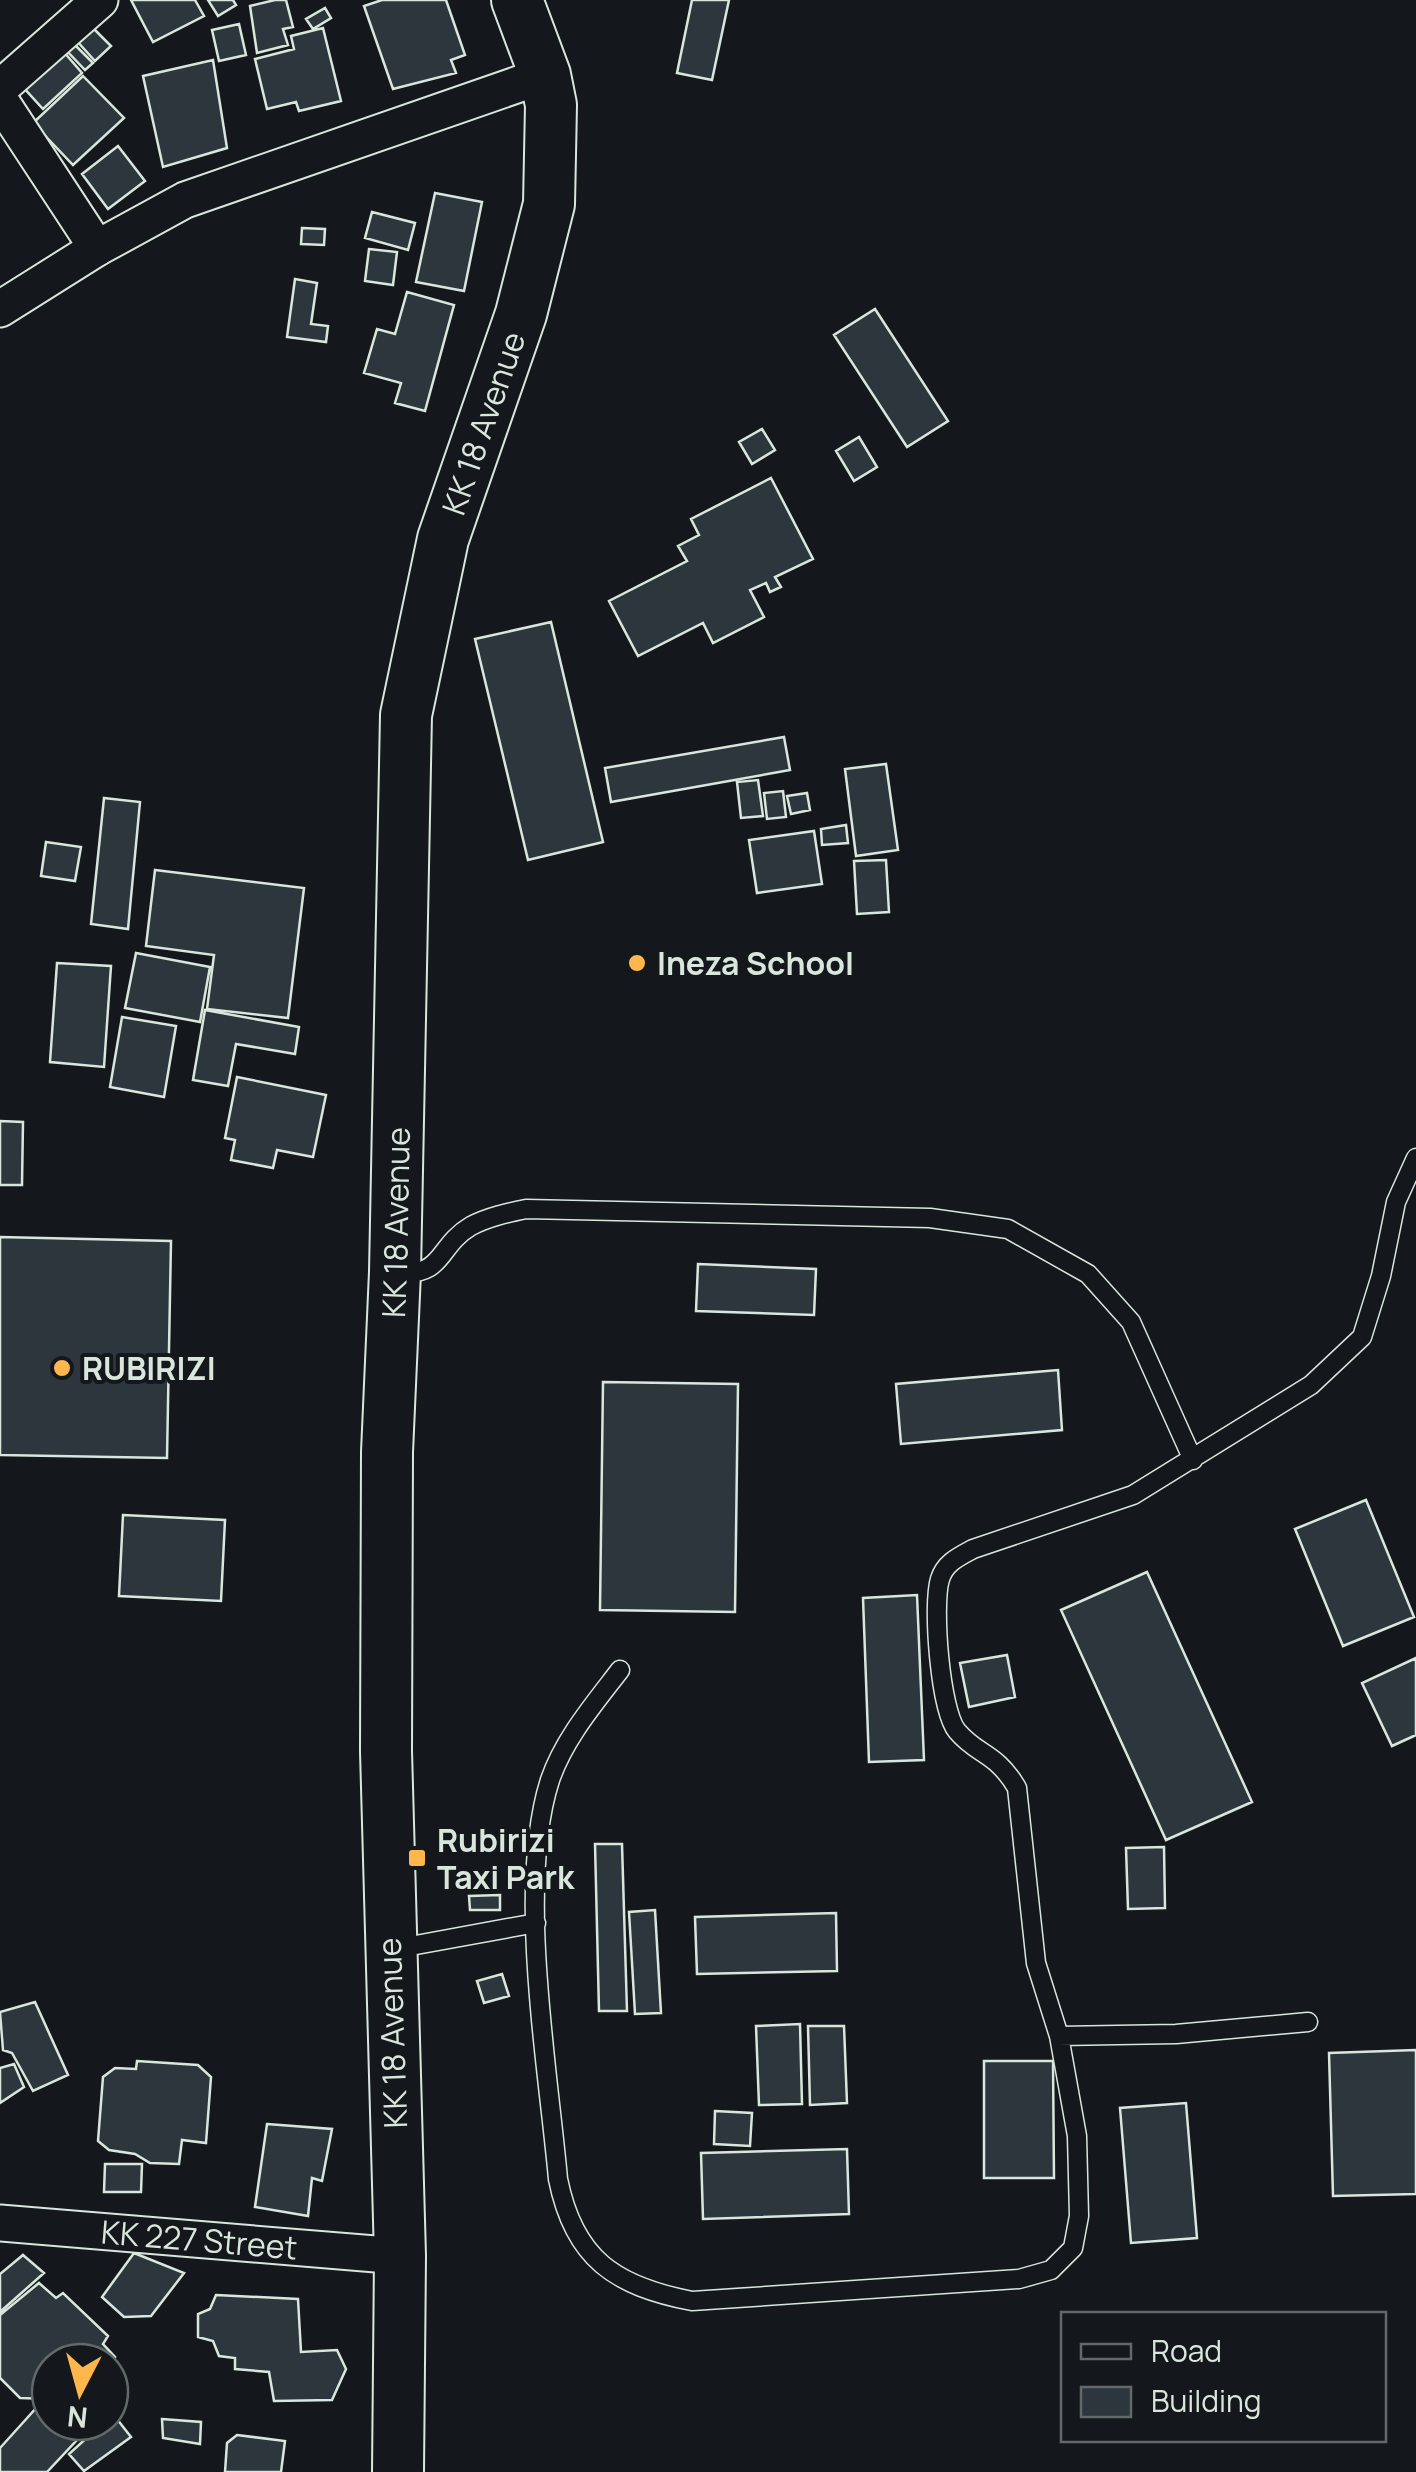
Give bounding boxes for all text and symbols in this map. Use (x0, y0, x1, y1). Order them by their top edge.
street label: KK 18 Avenue (431, 326, 535, 520)
place label: Ineza School (657, 941, 854, 985)
marker: Ineza School (626, 952, 648, 974)
street label: KK 18 Avenue (371, 1127, 420, 1319)
place label: RUBIRIZI (82, 1346, 216, 1390)
marker: RUBIRIZI (51, 1357, 73, 1379)
place label: Rubirizi Taxi Park (437, 1818, 575, 1899)
marker: Rubirizi Taxi Park (406, 1847, 428, 1869)
street label: KK 18 Avenue (367, 1937, 417, 2129)
street label: KK 227 Street (99, 2209, 299, 2269)
legend (1061, 2312, 1386, 2442)
text: Road (1151, 2330, 1222, 2371)
north arrow (30, 2342, 130, 2442)
text: Building (1151, 2380, 1262, 2421)
text: N (65, 2398, 89, 2438)

